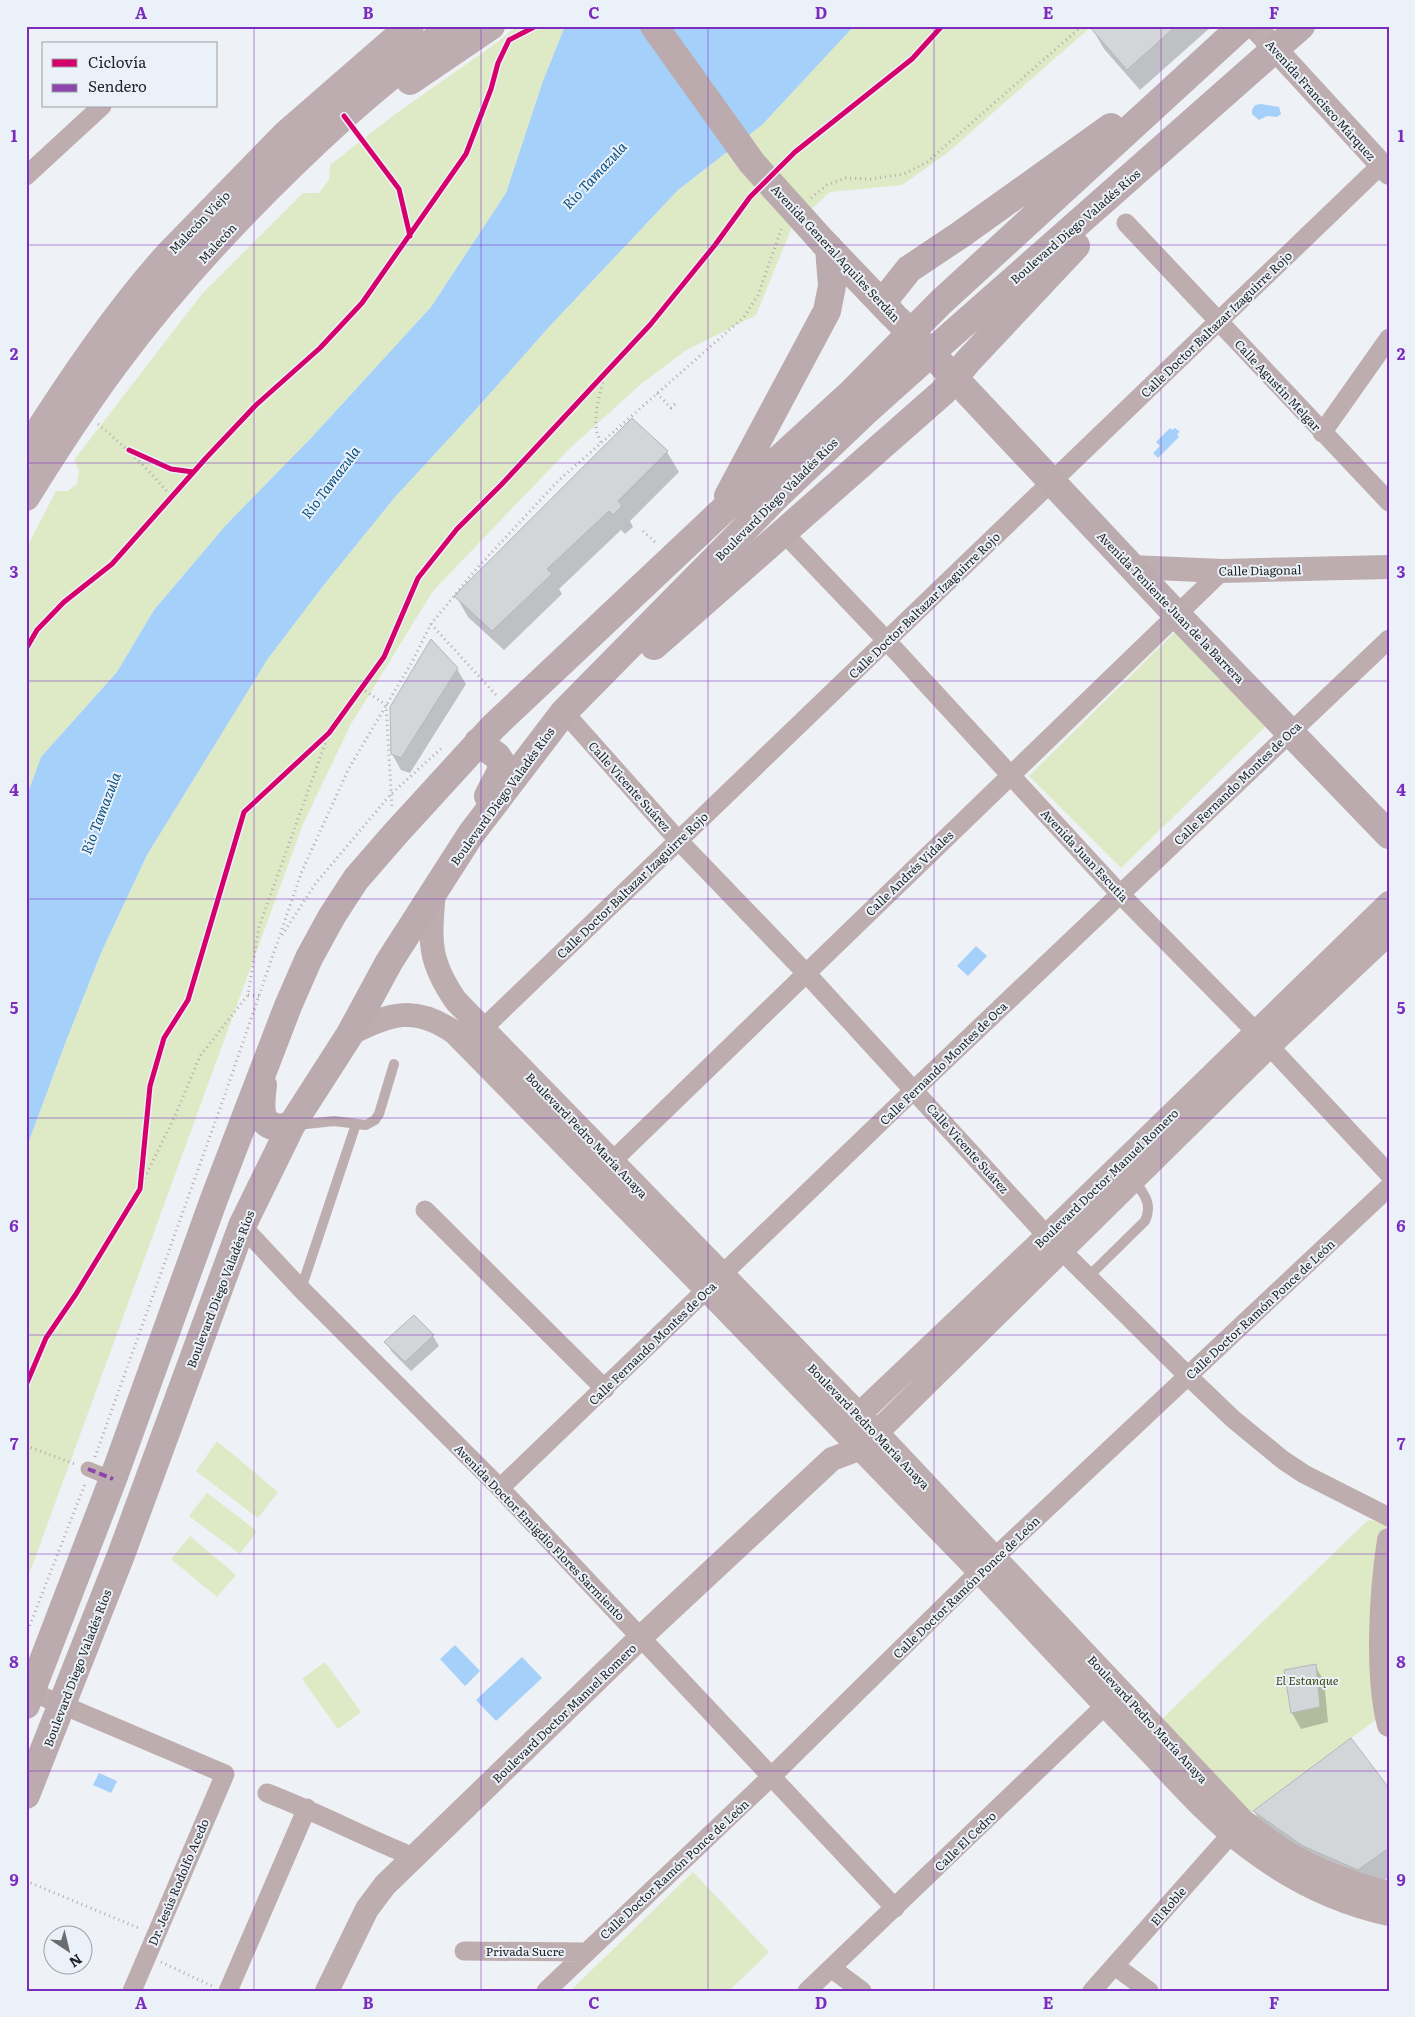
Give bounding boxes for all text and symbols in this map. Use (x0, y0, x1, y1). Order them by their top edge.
text: A (135, 0, 147, 24)
text: B (362, 0, 374, 24)
text: C (588, 0, 600, 24)
text: D (815, 0, 827, 24)
text: E (1043, 0, 1054, 24)
text: F (1269, 0, 1279, 24)
street label: Avenida Francisco Márquez (1262, 36, 1380, 164)
legend (42, 42, 218, 108)
text: Ciclovía (88, 50, 147, 73)
text: Sendero (88, 74, 147, 97)
text: 1 (11, 123, 18, 147)
text: 1 (1398, 123, 1405, 147)
water label: Río Tamazula (557, 137, 631, 213)
street label: Boulevard Diego Valadés Ríos (1006, 164, 1144, 288)
street label: Avenida General Aquiles Serdán (767, 180, 905, 326)
street label: Malecón Viejo (166, 188, 232, 256)
street label: Malecón (195, 220, 239, 266)
street label: Calle Doctor Baltazar Izaguirre Rojo (1136, 247, 1296, 401)
street label: Calle Agustín Melgar (1231, 335, 1326, 435)
text: 2 (10, 341, 19, 365)
text: 2 (1397, 341, 1406, 365)
street label: Boulevard Diego Valadés Ríos (710, 433, 842, 565)
water label: Río Tamazula (296, 442, 364, 522)
street label: Avenida Teniente Juan de la Barrera (1093, 527, 1249, 687)
street label: Calle Doctor Baltazar Izaguirre Rojo (844, 528, 1004, 682)
text: 3 (10, 559, 19, 583)
text: 3 (1397, 559, 1406, 583)
street label: Calle Diagonal (1218, 560, 1302, 580)
street label: Calle Fernando Montes de Oca (1169, 717, 1305, 849)
street label: Boulevard Diego Valadés Ríos (446, 723, 559, 869)
street label: Calle Vicente Suárez (585, 737, 675, 835)
water label: Río Tamazula (75, 769, 125, 857)
text: 4 (9, 777, 19, 801)
text: 4 (1396, 777, 1406, 801)
street label: Avenida Juan Escutia (1037, 805, 1133, 906)
street label: Calle Doctor Baltazar Izaguirre Rojo (552, 808, 712, 962)
street label: Calle Andrés Vidales (861, 826, 957, 920)
text: 5 (10, 995, 19, 1019)
text: 5 (1397, 995, 1406, 1019)
street label: Calle Fernando Montes de Oca (875, 997, 1011, 1129)
street label: Boulevard Pedro María Anaya (522, 1068, 653, 1202)
street label: Calle Vicente Suárez (923, 1099, 1013, 1197)
street label: Boulevard Doctor Manuel Romero (1030, 1104, 1182, 1252)
street label: Boulevard Diego Valadés Ríos (182, 1207, 259, 1370)
text: 6 (9, 1213, 19, 1237)
text: 6 (1396, 1213, 1406, 1237)
street label: Calle Doctor Ramón Ponce de León (1181, 1235, 1339, 1383)
street label: Calle Fernando Montes de Oca (584, 1277, 720, 1409)
street label: Boulevard Pedro María Anaya (804, 1359, 935, 1493)
text: 7 (10, 1431, 19, 1455)
text: 7 (1397, 1431, 1406, 1455)
street label: Avenida Doctor Emigdio Flores Sarmiento (451, 1440, 629, 1624)
street label: Calle Doctor Ramón Ponce de León (888, 1512, 1044, 1662)
street label: Boulevard Diego Valadés Ríos (39, 1586, 116, 1749)
street label: Boulevard Doctor Manuel Romero (488, 1639, 640, 1787)
text: 8 (9, 1649, 19, 1673)
text: 8 (1396, 1649, 1406, 1673)
street label: Boulevard Pedro María Anaya (1084, 1651, 1213, 1787)
park label: El Estanque (1276, 1671, 1339, 1689)
street label: Calle Doctor Ramón Ponce de León (595, 1795, 753, 1943)
street label: Calle El Cedro (930, 1807, 1000, 1875)
street label: Dr. Jesús Rodolfo Acedo (143, 1816, 213, 1948)
text: 9 (9, 1867, 19, 1891)
text: 9 (1396, 1867, 1406, 1891)
street label: El Roble (1146, 1883, 1190, 1929)
north arrow (42, 1924, 92, 1974)
street label: Privada Sucre (486, 1942, 564, 1960)
text: N (65, 1950, 87, 1973)
text: A (135, 1990, 147, 2014)
text: B (362, 1990, 374, 2014)
text: C (588, 1990, 600, 2014)
text: D (815, 1990, 827, 2014)
text: E (1043, 1990, 1054, 2014)
text: F (1269, 1990, 1279, 2014)

